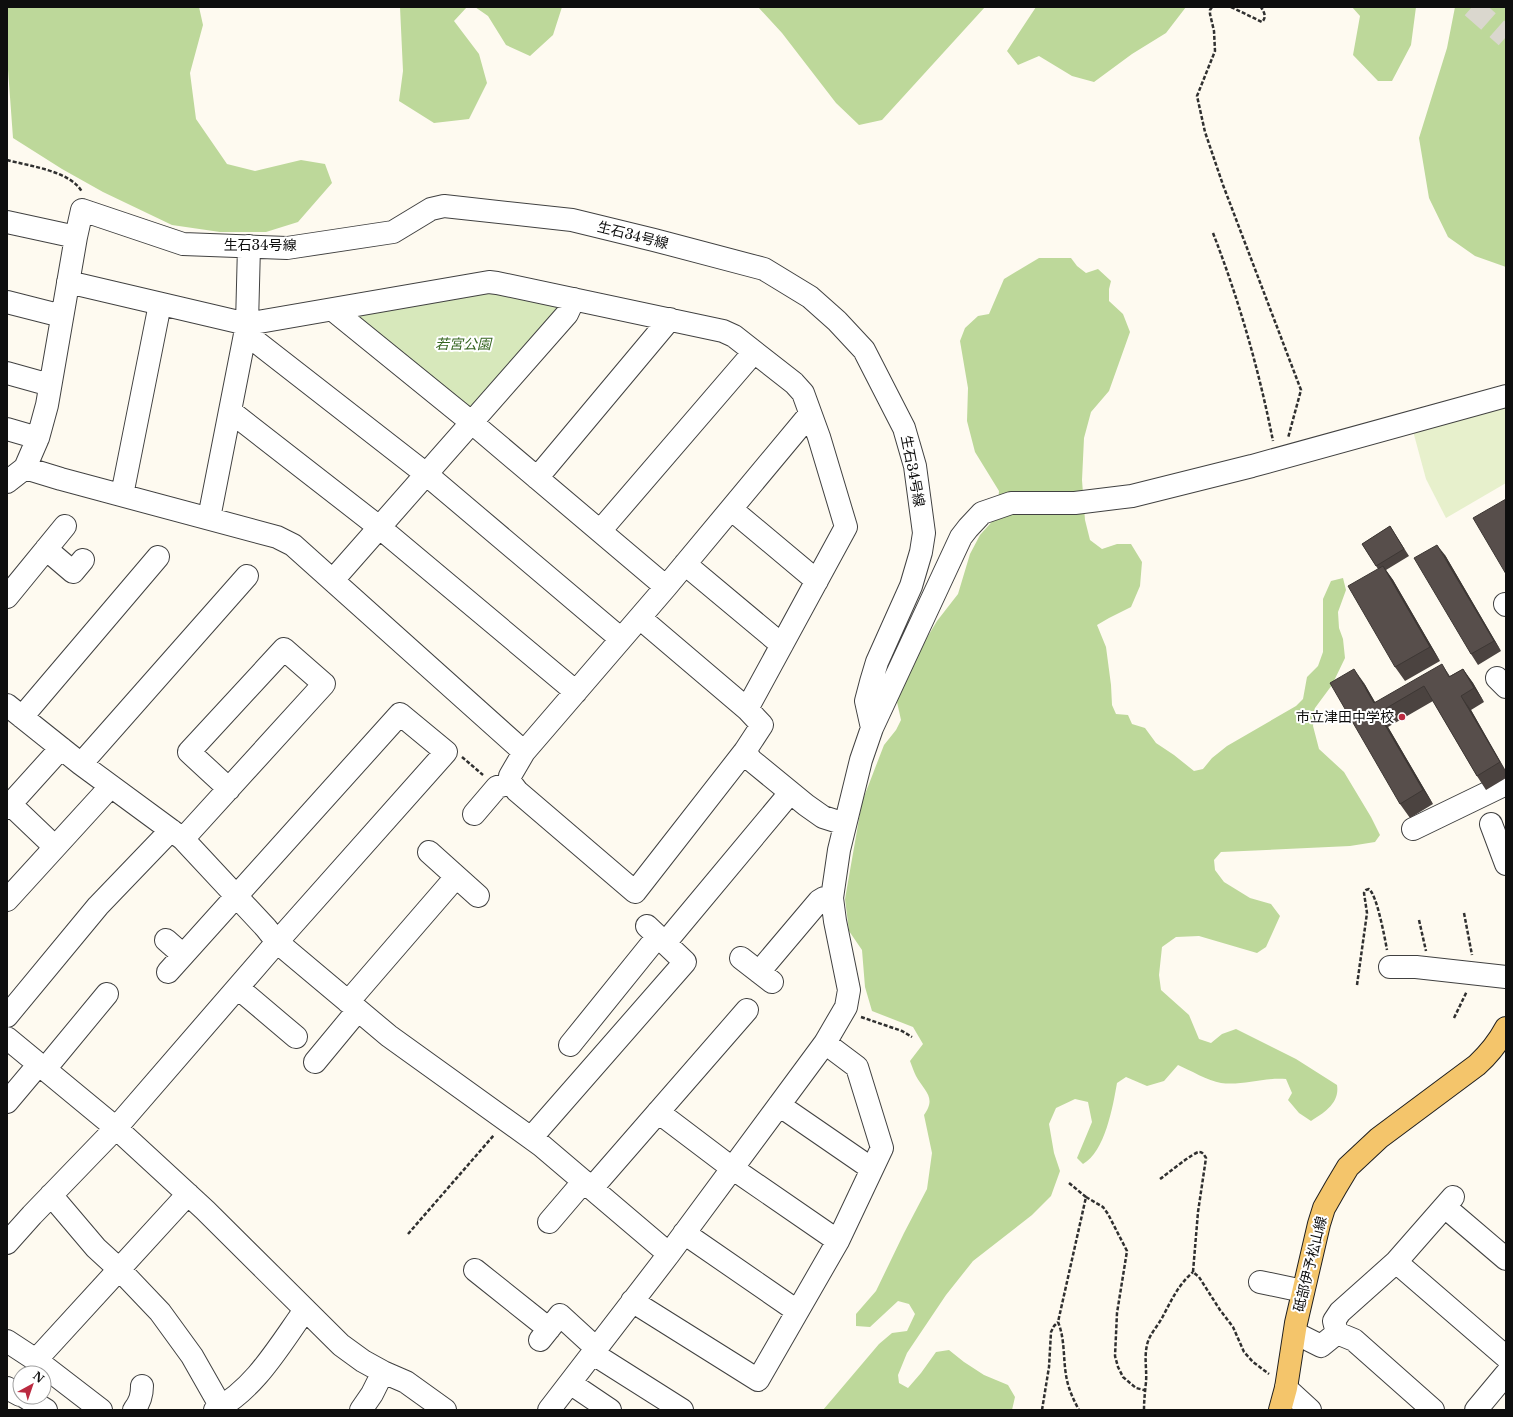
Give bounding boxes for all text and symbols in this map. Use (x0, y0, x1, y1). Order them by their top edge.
street label: 生石34号線 (595, 217, 671, 253)
street label: 生石34号線 (224, 236, 296, 254)
park label: 若宮公園 (435, 335, 493, 353)
street label: 生石34号線 (897, 434, 929, 508)
place label: 市立津田中学校 (1296, 708, 1394, 726)
marker: 市立津田中学校 (1397, 712, 1407, 722)
street label: 砥部伊予松山線 (1289, 1214, 1331, 1314)
north arrow (12, 1365, 52, 1405)
text: N (30, 1369, 47, 1386)

